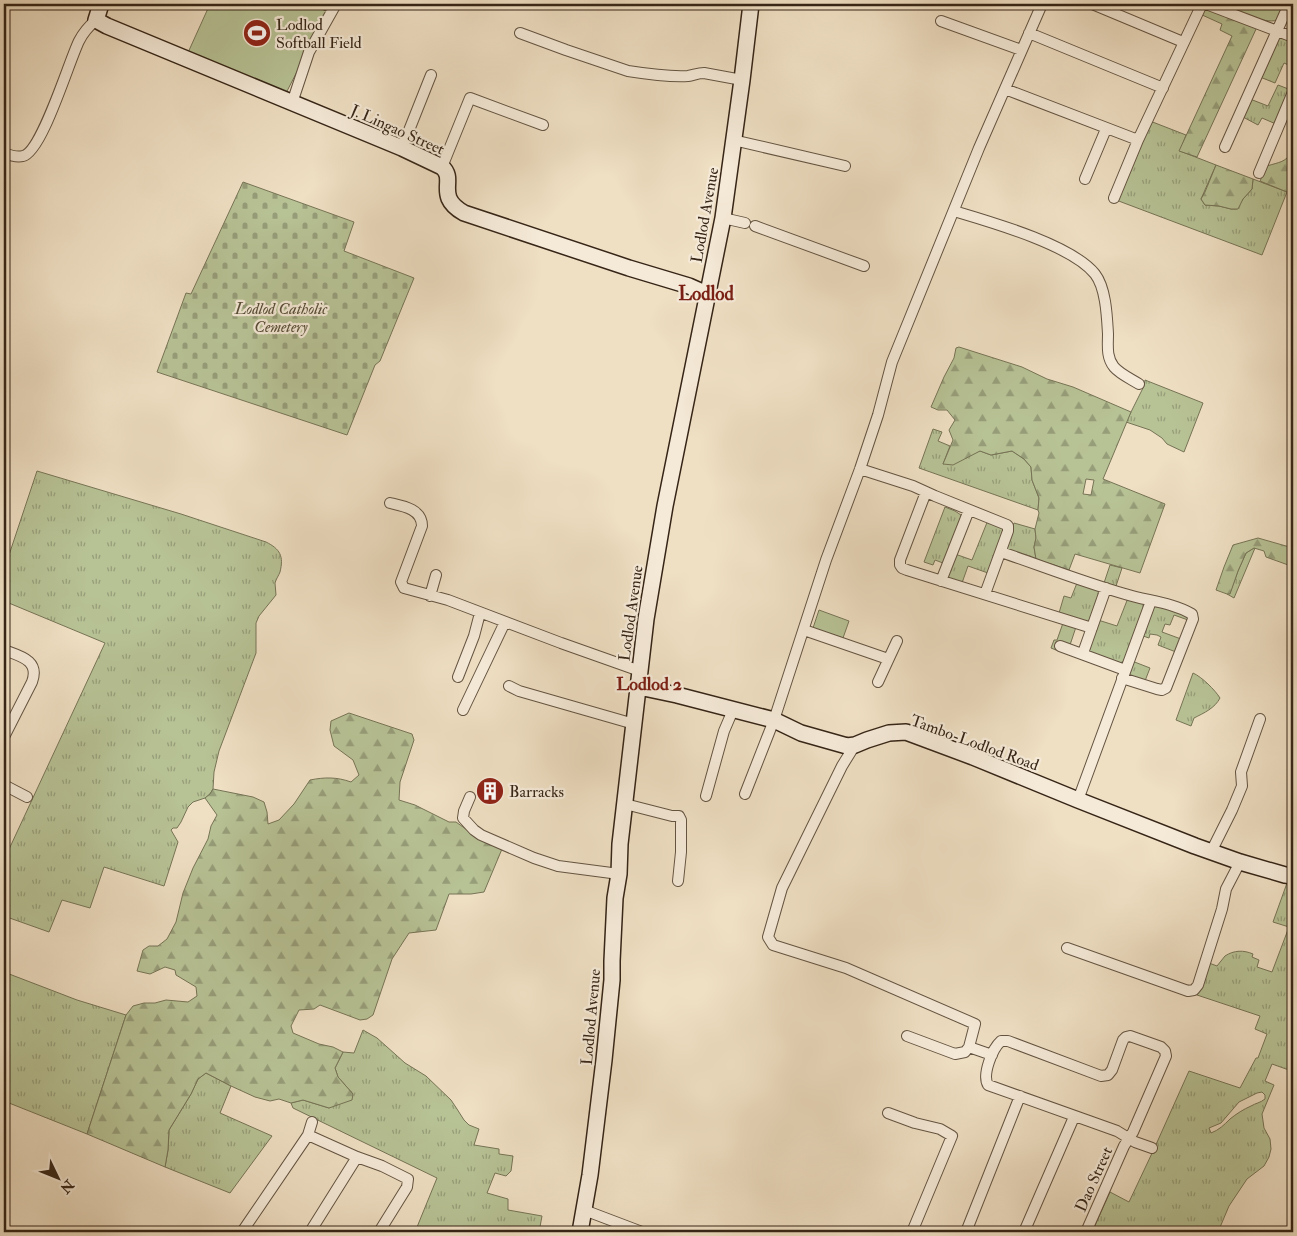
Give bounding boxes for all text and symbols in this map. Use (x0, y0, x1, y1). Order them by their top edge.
place label: Lodlod Softball Field (276, 15, 362, 53)
sports icon: Lodlod Softball Field (242, 18, 272, 48)
street label: J. Lingao Street (346, 100, 448, 160)
street label: Lodlod Avenue (687, 166, 723, 264)
district label: Lodlod (678, 282, 734, 306)
park label: Lodlod Catholic Cemetery (234, 299, 328, 337)
street label: Lodlod Avenue (614, 564, 648, 662)
district label: Lodlod 2 (616, 673, 682, 696)
street label: Tambo-Lodlod Road (908, 710, 1042, 775)
building icon: Barracks (475, 776, 505, 806)
place label: Barracks (509, 782, 564, 802)
street label: Lodlod Avenue (577, 968, 605, 1066)
street label: Dao Street (1071, 1144, 1117, 1215)
north arrow (32, 1154, 82, 1204)
text: N (56, 1175, 78, 1197)

